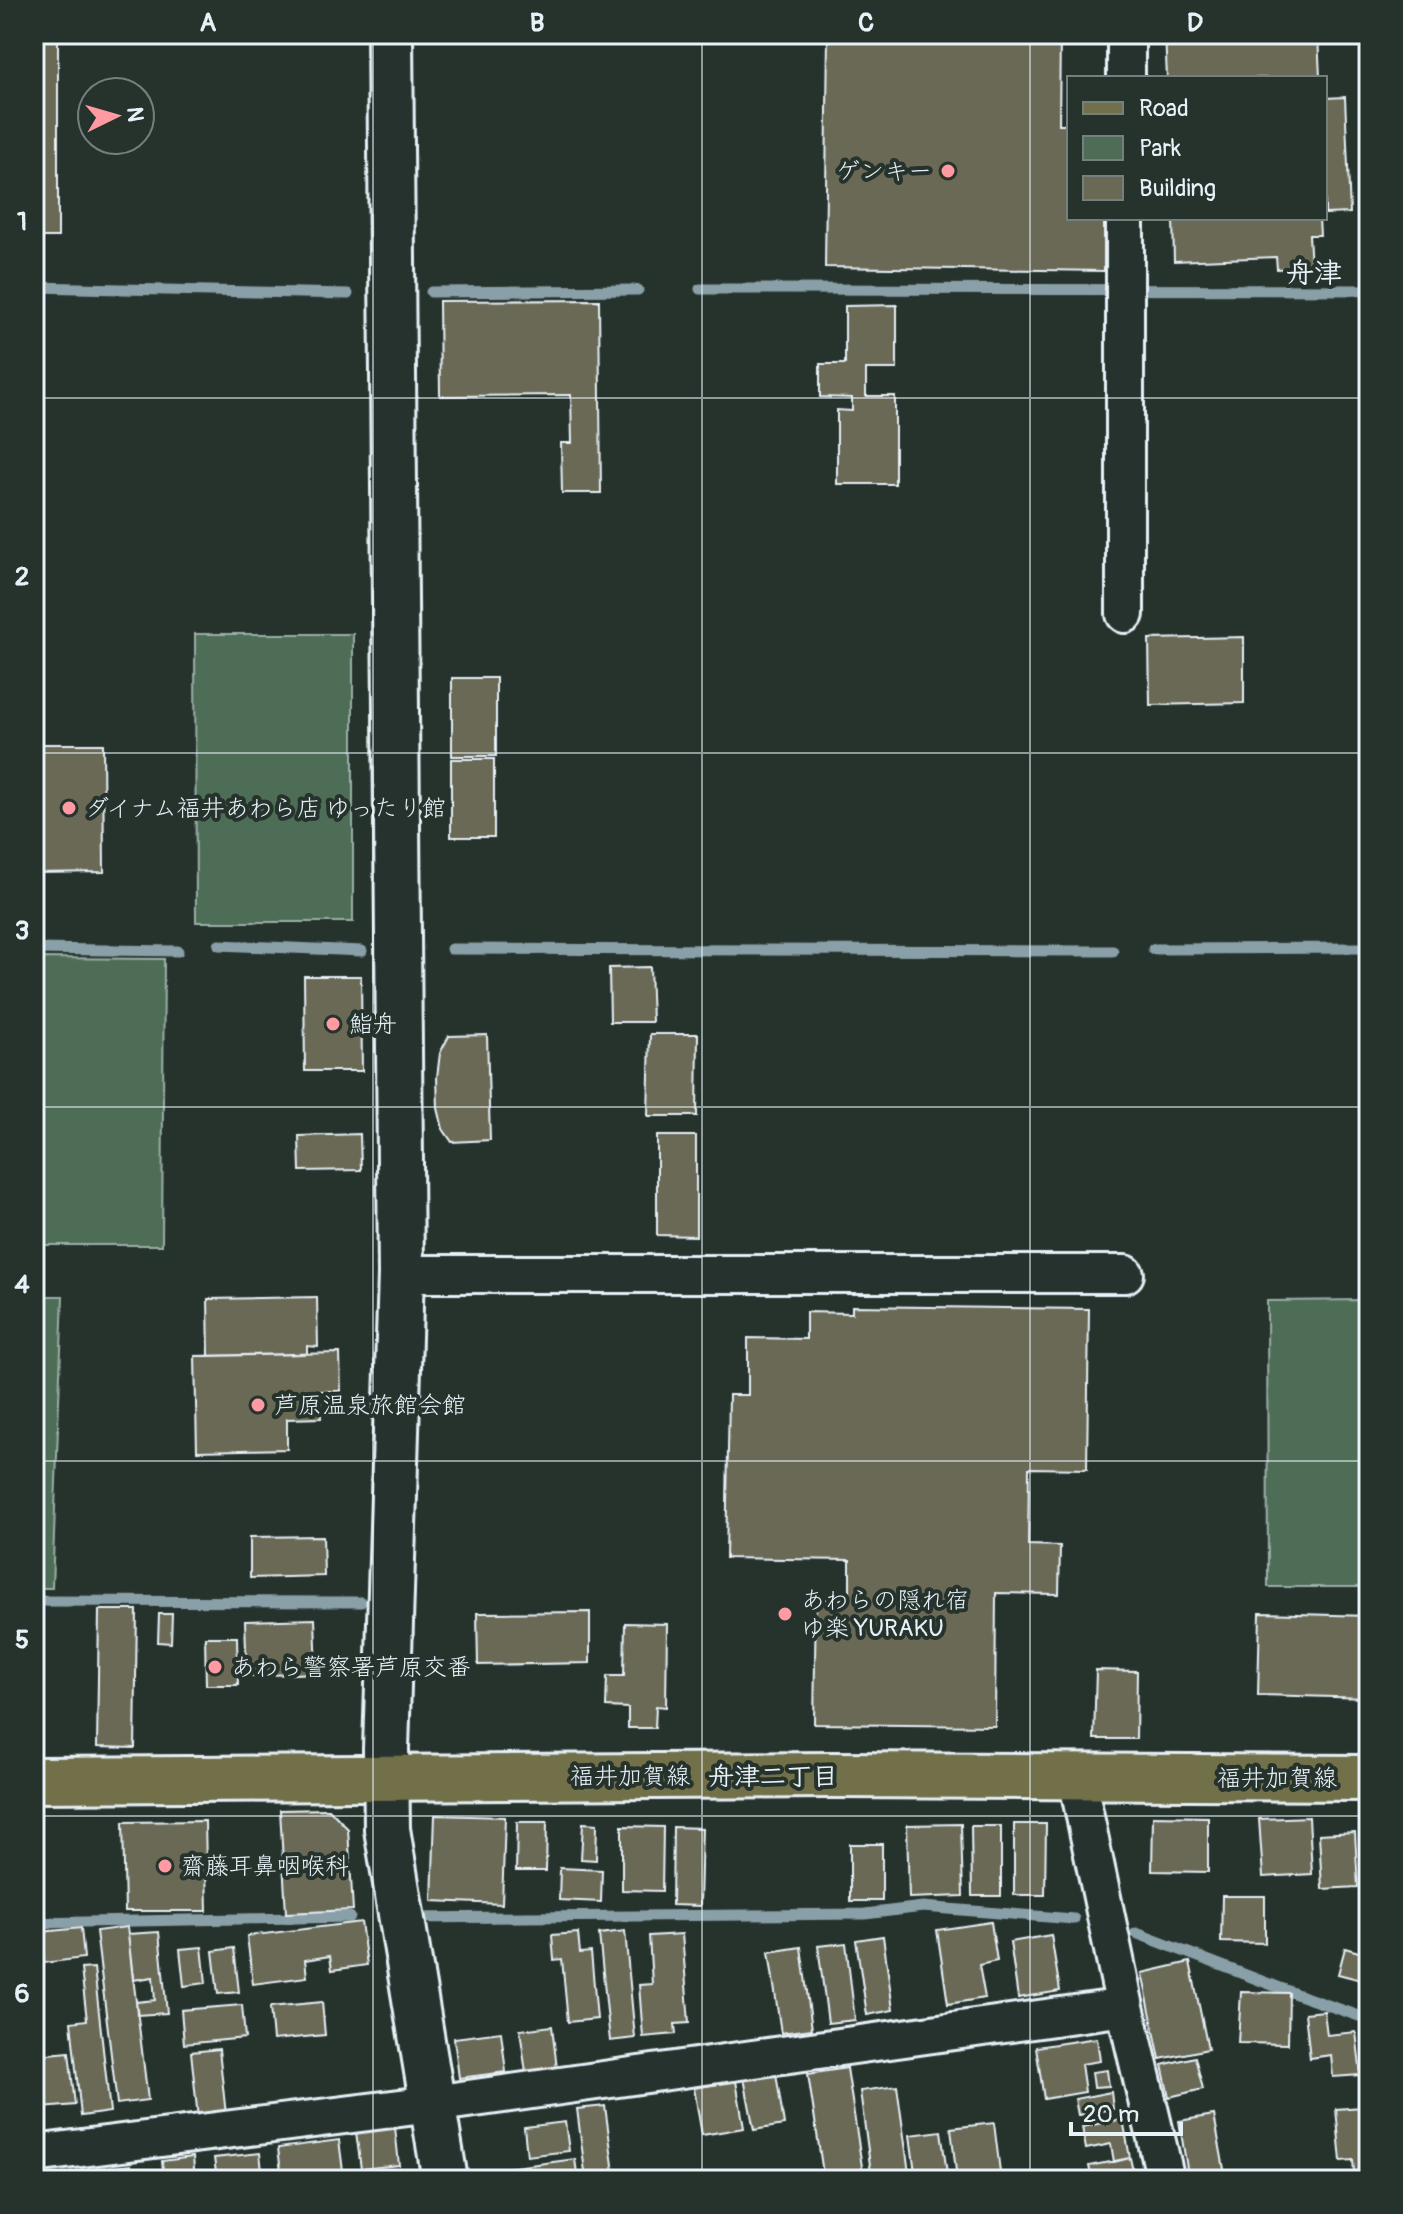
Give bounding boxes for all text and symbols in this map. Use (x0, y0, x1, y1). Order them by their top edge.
text: A (200, 7, 217, 39)
text: B (530, 7, 544, 39)
text: C (858, 7, 874, 39)
text: D (1187, 7, 1203, 39)
north arrow (76, 76, 156, 156)
legend (1067, 76, 1327, 220)
text: Road (1139, 94, 1189, 123)
text: N (120, 106, 150, 123)
text: Park (1139, 134, 1181, 163)
place label: ゲンキー (836, 157, 932, 186)
marker: ゲンキー (939, 162, 957, 180)
text: Building (1139, 174, 1216, 203)
text: 1 (17, 206, 27, 238)
district label: 舟津 (1286, 256, 1342, 291)
text: 2 (15, 561, 29, 593)
place label: ダイナム福井あわら店 ゆったり館 (85, 794, 446, 823)
marker: ダイナム福井あわら店 ゆったり館 (60, 799, 78, 817)
text: 3 (15, 915, 29, 947)
place label: 鮨舟 (349, 1010, 397, 1039)
marker: 鮨舟 (324, 1015, 342, 1033)
text: 4 (14, 1269, 30, 1301)
place label: 芦原温泉旅館会館 (274, 1391, 466, 1420)
marker: 芦原温泉旅館会館 (249, 1396, 267, 1414)
place label: あわらの隠れ宿 ゆ楽 YURAKU (801, 1586, 969, 1643)
marker: あわらの隠れ宿 ゆ楽 YURAKU (776, 1605, 794, 1623)
text: 5 (15, 1624, 29, 1656)
place label: あわら警察署芦原交番 (231, 1653, 471, 1682)
marker: あわら警察署芦原交番 (206, 1658, 224, 1676)
district label: 舟津二丁目 (708, 1761, 838, 1793)
street label: 福井加賀線 (570, 1762, 690, 1791)
street label: 福井加賀線 (1217, 1764, 1337, 1793)
place label: 齋藤耳鼻咽喉科 (181, 1852, 349, 1881)
marker: 齋藤耳鼻咽喉科 (156, 1857, 174, 1875)
text: 6 (14, 1978, 30, 2010)
scale bar (1071, 2086, 1181, 2136)
text: 20 m (1083, 2100, 1139, 2129)

